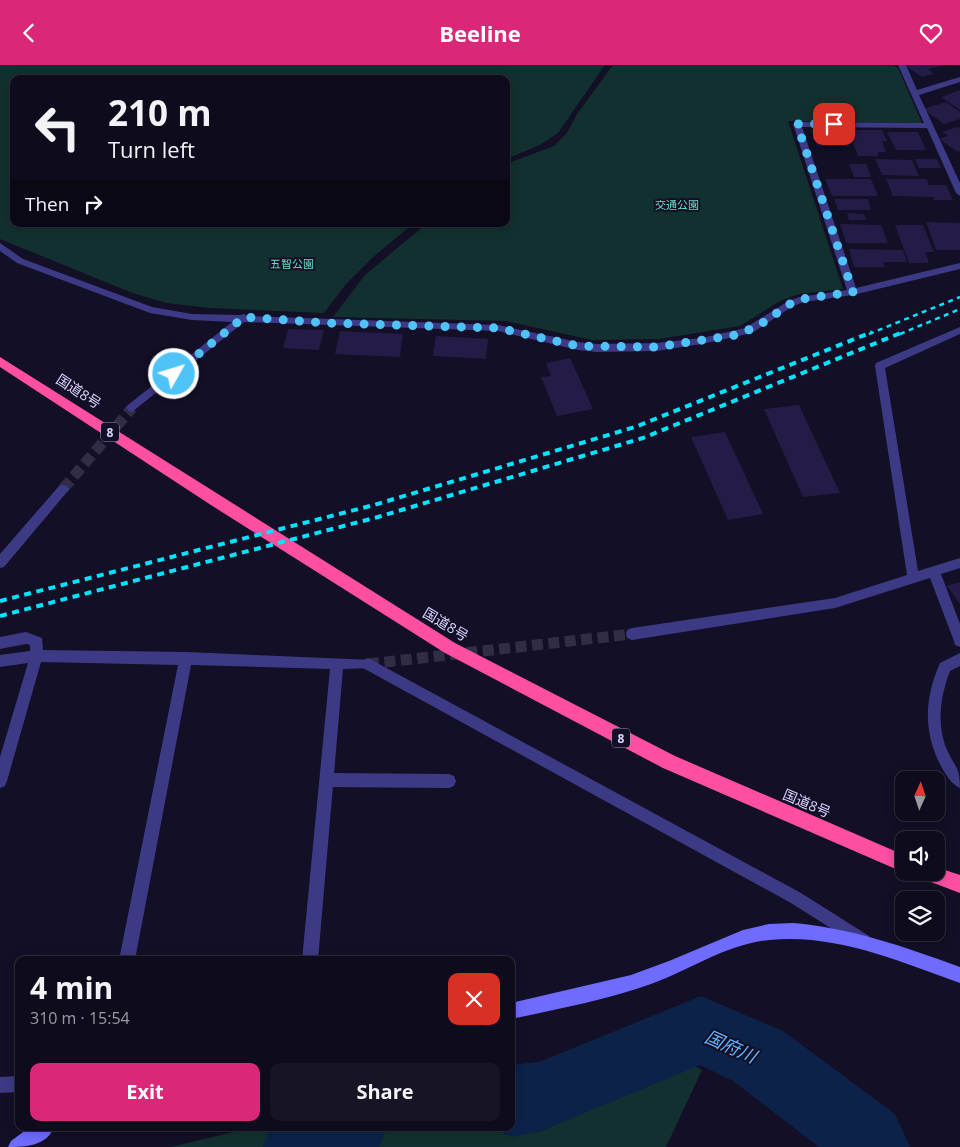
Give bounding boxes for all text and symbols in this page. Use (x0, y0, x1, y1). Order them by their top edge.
text: Beeline (439, 18, 521, 48)
icon: back (15, 19, 43, 47)
icon: heart (917, 19, 945, 47)
text: 210 m (108, 89, 212, 136)
icon: left (25, 95, 90, 160)
pin (813, 103, 855, 145)
icon: arrive (820, 110, 848, 138)
text: Turn left (108, 134, 195, 164)
icon: right (79, 190, 107, 218)
text: Then (25, 191, 69, 217)
park label: 交通公園 (655, 197, 699, 212)
park label: 五智公園 (270, 256, 314, 271)
position arrow (147, 347, 199, 399)
street label: 国道8号 (53, 369, 105, 413)
road number: 8 (101, 423, 119, 442)
street label: 国道8号 (420, 603, 472, 645)
road number: 8 (612, 729, 630, 747)
north arrow (895, 771, 945, 821)
map controls (895, 771, 945, 941)
street label: 国道8号 (780, 784, 834, 822)
button: sound (895, 831, 945, 881)
button: layers (895, 891, 945, 941)
text: 4 min (30, 967, 113, 1008)
button: close (448, 973, 500, 1025)
text: 310 m · 15:54 (30, 1007, 130, 1029)
water label: 国府川 (701, 1024, 762, 1069)
button: Exit (30, 1063, 260, 1121)
button: Share (270, 1063, 500, 1121)

